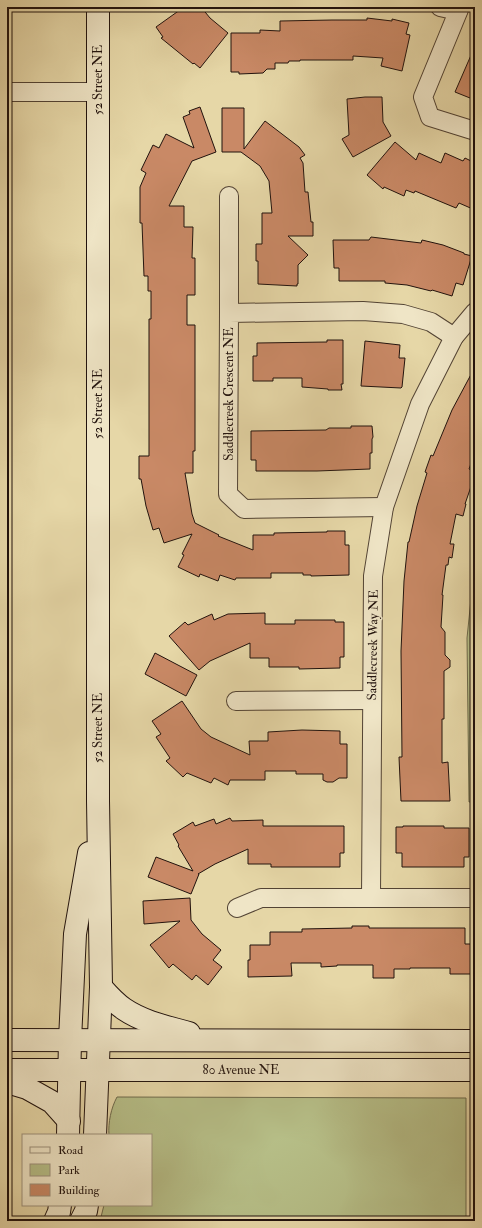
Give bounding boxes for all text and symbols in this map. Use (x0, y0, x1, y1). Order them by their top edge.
street label: 52 Street NE (90, 45, 106, 115)
street label: Saddlecreek Crescent NE (221, 327, 237, 461)
street label: 52 Street NE (90, 369, 106, 439)
street label: Saddlecreek Way NE (364, 590, 383, 701)
street label: 52 Street NE (90, 693, 106, 763)
street label: 80 Avenue NE (203, 1062, 279, 1078)
legend (22, 1134, 152, 1206)
text: Road (58, 1143, 83, 1158)
text: Park (58, 1163, 80, 1178)
text: Building (58, 1183, 101, 1198)

